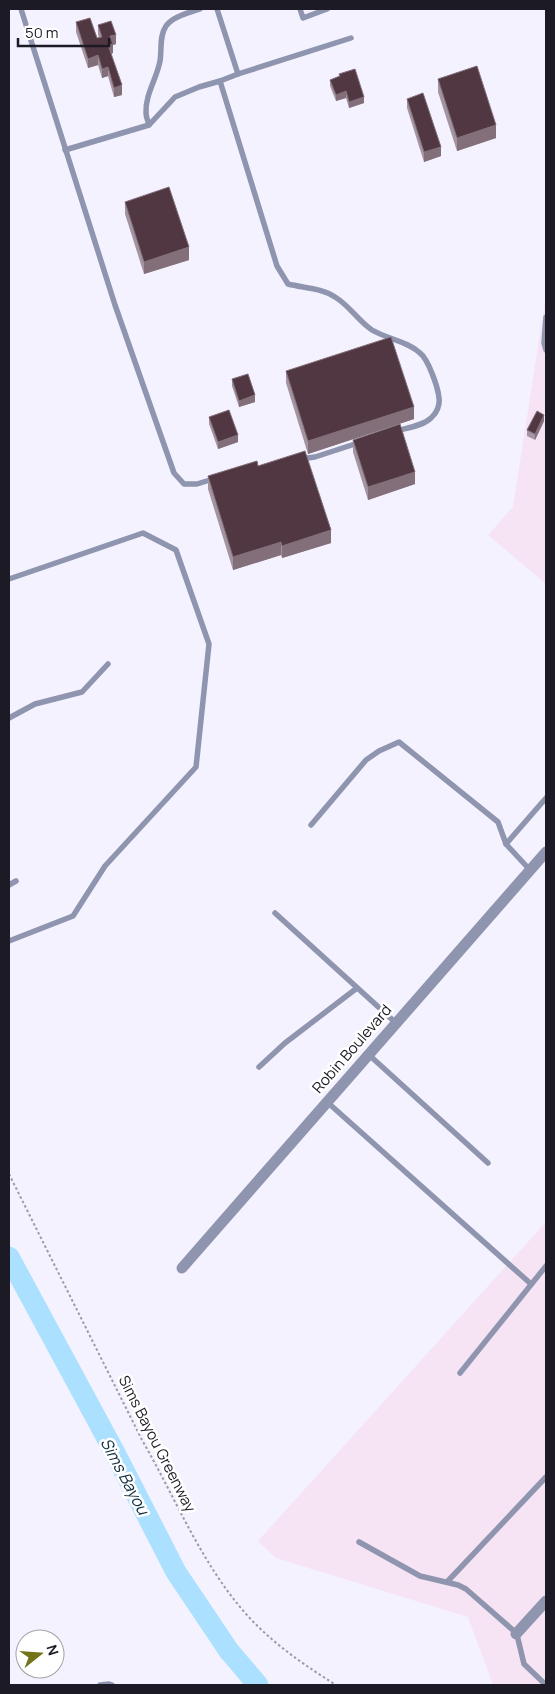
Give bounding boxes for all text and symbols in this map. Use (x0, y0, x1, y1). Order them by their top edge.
scale bar (18, 15, 109, 47)
text: 50 m (25, 22, 59, 43)
street label: Robin Boulevard (307, 1000, 396, 1098)
street label: Sims Bayou Greenway (115, 1373, 199, 1515)
water label: Sims Bayou (97, 1434, 153, 1518)
north arrow (15, 1629, 65, 1679)
text: N (42, 1642, 63, 1658)

